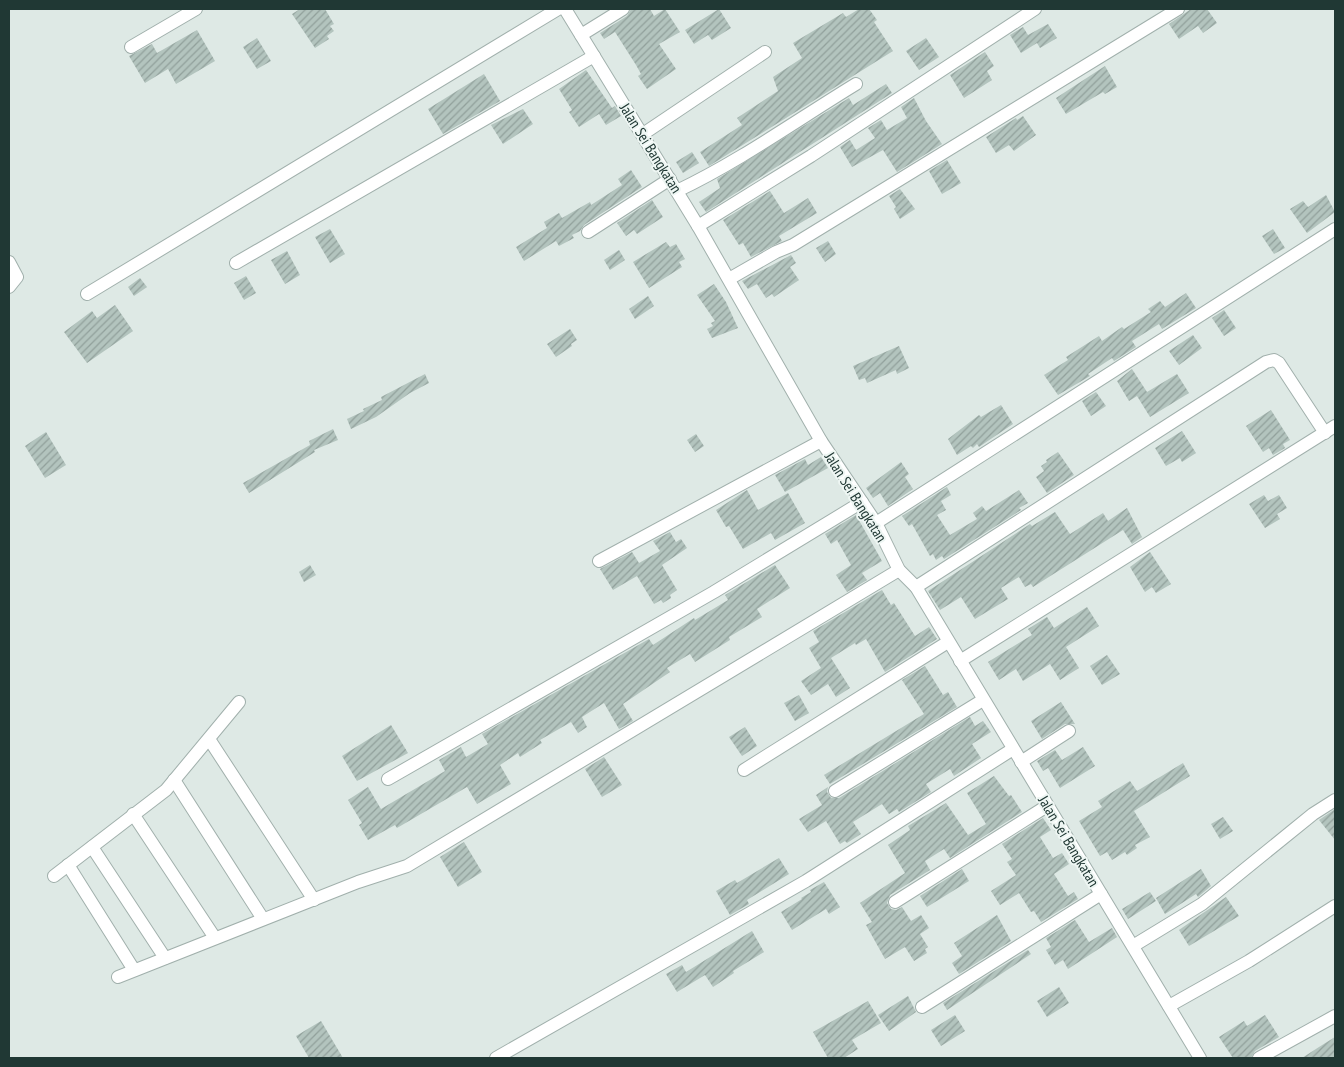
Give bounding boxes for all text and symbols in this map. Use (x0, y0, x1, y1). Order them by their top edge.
street label: Jalan Sei Bangkatan (615, 99, 686, 197)
street label: Jalan Sei Bangkatan (820, 448, 891, 546)
street label: Jalan Sei Bangkatan (1034, 791, 1104, 890)

